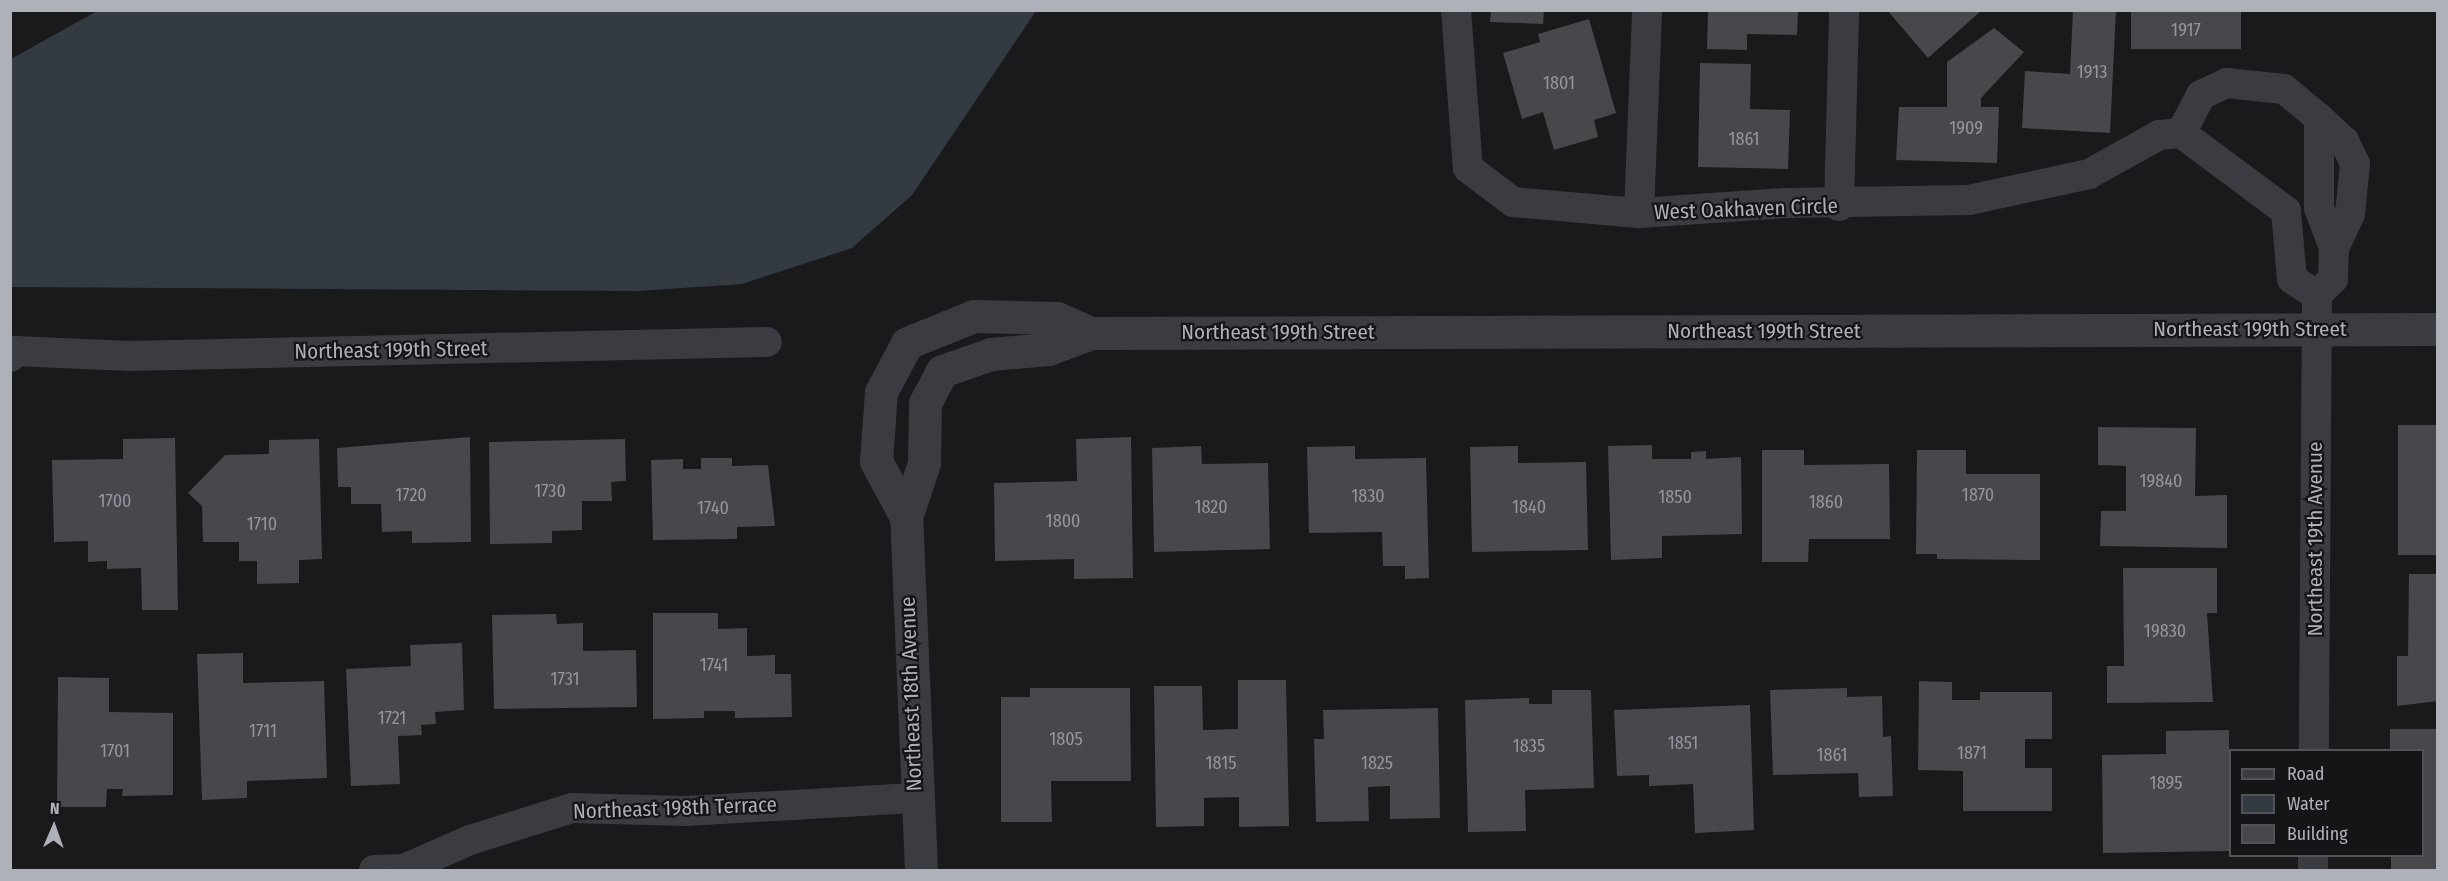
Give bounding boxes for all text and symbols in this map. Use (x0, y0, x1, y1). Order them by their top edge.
house number: 1917 (2171, 19, 2201, 41)
house number: 1913 (2077, 61, 2107, 83)
house number: 1801 (1543, 72, 1575, 94)
house number: 1909 (1949, 117, 1983, 139)
house number: 1861 (1728, 128, 1760, 150)
street label: West Oakhaven Circle (1654, 193, 1838, 225)
street label: Northeast 199th Street (2153, 316, 2347, 342)
street label: Northeast 199th Street (1667, 318, 1861, 344)
street label: Northeast 199th Street (1181, 319, 1375, 345)
street label: Northeast 199th Street (294, 336, 488, 364)
street label: Northeast 19th Avenue (2302, 442, 2328, 636)
house number: 19840 (2140, 470, 2182, 492)
house number: 1730 (534, 480, 566, 502)
house number: 1720 (395, 484, 427, 506)
house number: 1870 (1962, 484, 1994, 506)
house number: 1830 (1351, 485, 1385, 507)
house number: 1850 (1658, 486, 1692, 508)
house number: 1700 (99, 490, 131, 512)
house number: 1860 (1809, 491, 1843, 513)
house number: 1820 (1194, 496, 1228, 518)
house number: 1840 (1512, 496, 1546, 518)
house number: 1740 (697, 497, 729, 519)
house number: 1800 (1046, 510, 1080, 532)
house number: 1710 (247, 513, 277, 535)
street label: Northeast 18th Avenue (895, 596, 927, 792)
house number: 19830 (2144, 620, 2186, 642)
house number: 1741 (700, 654, 728, 676)
house number: 1731 (551, 668, 579, 690)
house number: 1721 (378, 707, 406, 729)
house number: 1711 (249, 720, 277, 742)
house number: 1805 (1049, 728, 1083, 750)
house number: 1851 (1668, 732, 1698, 754)
house number: 1835 (1513, 735, 1545, 757)
house number: 1701 (100, 740, 130, 762)
house number: 1871 (1957, 742, 1987, 764)
house number: 1861 (1816, 744, 1848, 766)
legend (2229, 749, 2424, 857)
house number: 1815 (1206, 752, 1236, 774)
house number: 1825 (1361, 752, 1393, 774)
text: Road (2287, 763, 2324, 785)
house number: 1895 (2150, 772, 2182, 794)
street label: Northeast 198th Terrace (573, 792, 777, 824)
text: Water (2287, 793, 2330, 815)
north arrow (24, 797, 84, 857)
text: N (50, 799, 60, 818)
text: Building (2287, 823, 2348, 845)

